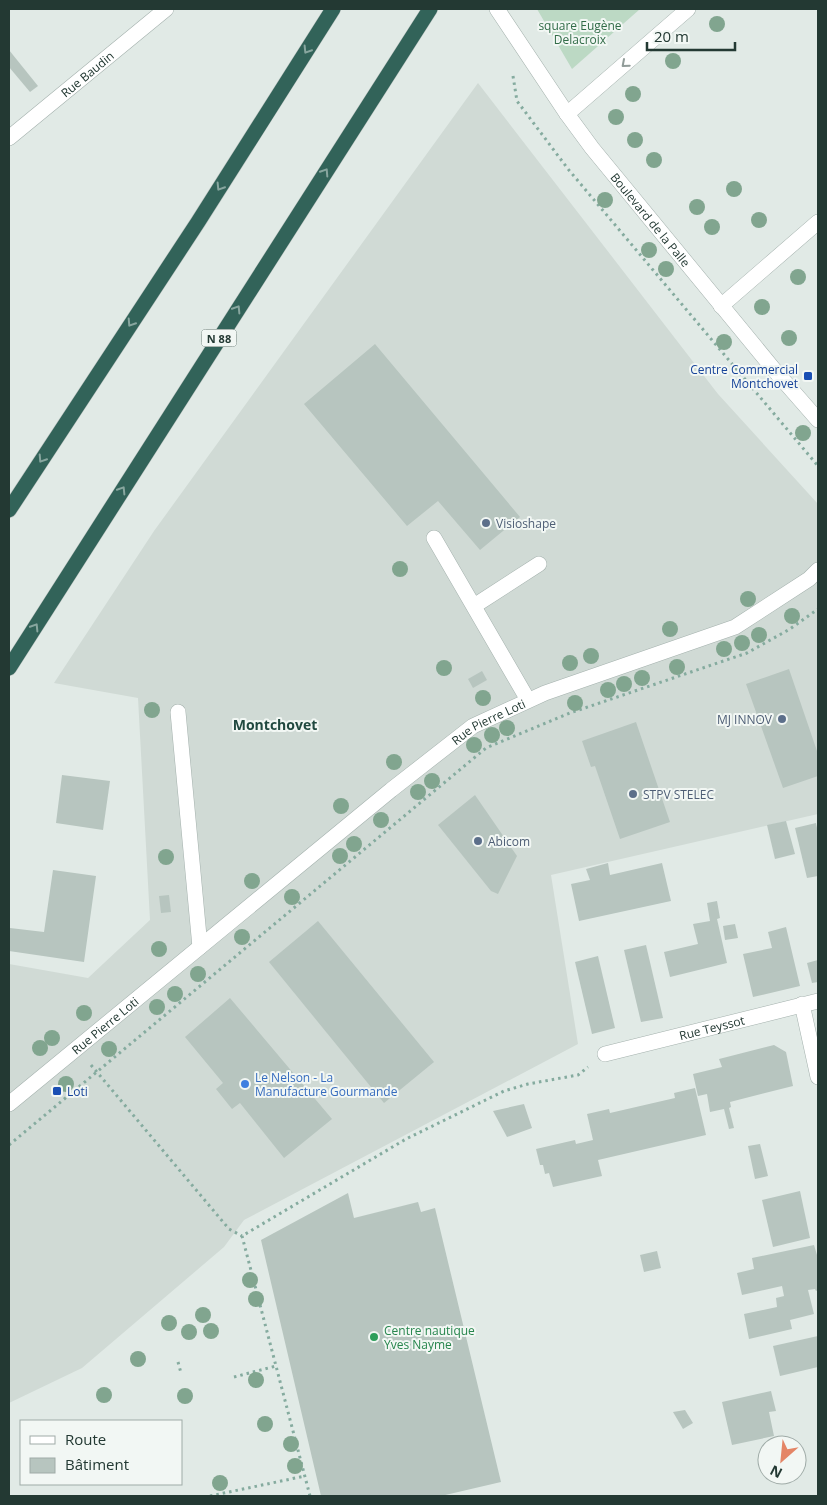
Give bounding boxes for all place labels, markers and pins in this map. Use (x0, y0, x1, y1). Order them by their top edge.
place label: Centre Commercial Montchovet (690, 361, 798, 392)
marker: Centre Commercial Montchovet (802, 370, 814, 382)
place label: Visioshape (496, 515, 556, 532)
marker: Visioshape (480, 517, 492, 529)
place label: MJ INNOV (717, 711, 773, 728)
marker: MJ INNOV (776, 713, 788, 725)
place label: STPV STELEC (643, 786, 714, 803)
marker: STPV STELEC (627, 788, 639, 800)
place label: Abicom (488, 833, 530, 850)
marker: Abicom (472, 835, 484, 847)
place label: Le Nelson - La Manufacture Gourmande (255, 1069, 398, 1100)
marker: Le Nelson - La Manufacture Gourmande (239, 1078, 251, 1090)
place label: Loti (67, 1083, 88, 1100)
marker: Loti (51, 1085, 63, 1097)
place label: Centre nautique Yves Nayme (384, 1322, 475, 1353)
marker: Centre nautique Yves Nayme (368, 1331, 380, 1343)

